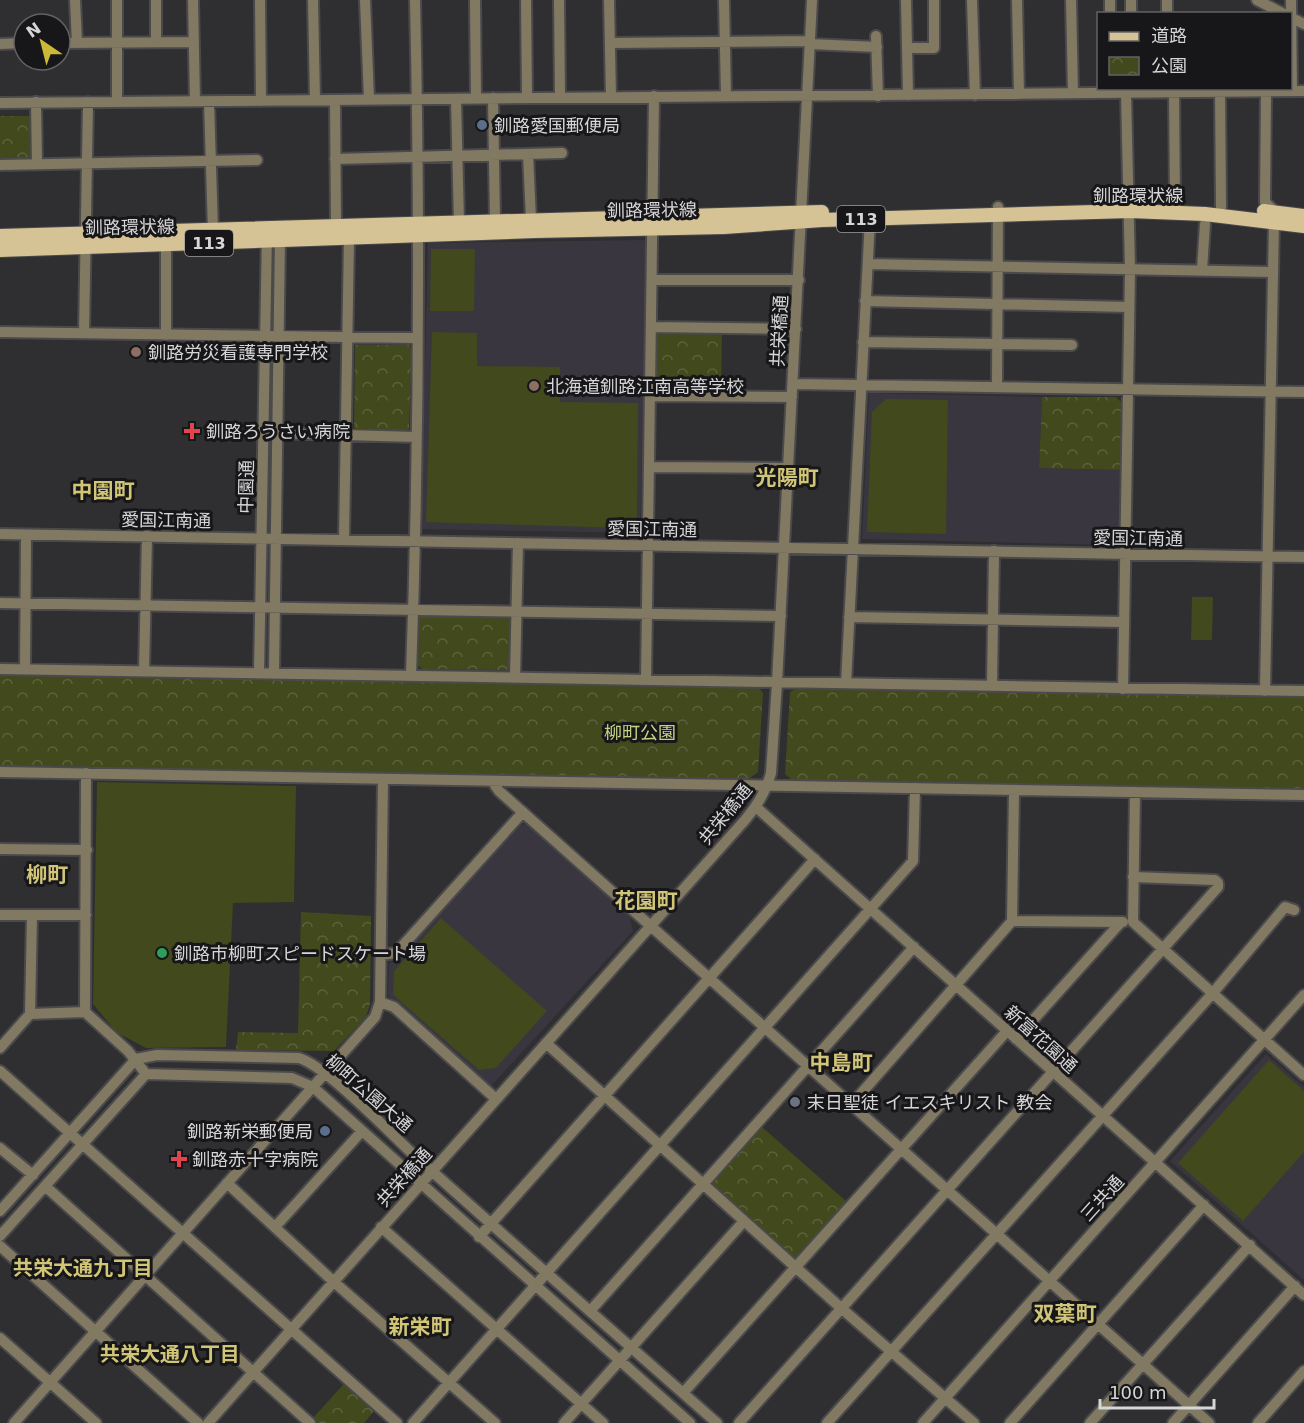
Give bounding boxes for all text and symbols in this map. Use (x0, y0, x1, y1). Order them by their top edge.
north arrow (12, 12, 72, 72)
legend (1097, 12, 1292, 90)
text: N (23, 19, 45, 42)
text: 道路 (1151, 25, 1187, 46)
text: 公園 (1151, 55, 1187, 76)
place label: 釧路愛国郵便局 (494, 115, 620, 136)
marker: 釧路愛国郵便局 (475, 118, 489, 132)
street label: 釧路環状線 (1093, 185, 1183, 206)
street label: 釧路環状線 (607, 199, 697, 221)
road number: 113 (837, 206, 885, 232)
street label: 釧路環状線 (85, 216, 175, 238)
road number: 113 (185, 230, 233, 256)
street label: 共栄橋通 (767, 294, 791, 368)
place label: 釧路労災看護専門学校 (148, 342, 328, 363)
marker: 釧路労災看護専門学校 (129, 345, 143, 359)
place label: 北海道釧路江南高等学校 (546, 376, 744, 397)
marker: 北海道釧路江南高等学校 (527, 379, 541, 393)
place label: 釧路ろうさい病院 (206, 421, 350, 442)
marker: 釧路ろうさい病院 (183, 422, 201, 440)
street label: 中園通 (235, 460, 257, 514)
district label: 光陽町 (756, 466, 819, 490)
district label: 中園町 (72, 479, 135, 503)
street label: 愛国江南通 (121, 509, 211, 531)
street label: 愛国江南通 (607, 518, 697, 540)
street label: 愛国江南通 (1093, 527, 1183, 549)
park label: 柳町公園 (604, 722, 676, 743)
street label: 共栄橋通 (694, 779, 756, 849)
district label: 柳町 (26, 863, 68, 887)
district label: 花園町 (615, 889, 678, 913)
place label: 釧路市柳町スピードスケート場 (174, 943, 426, 964)
marker: 釧路市柳町スピードスケート場 (155, 946, 169, 960)
street label: 新富花園通 (1001, 1001, 1081, 1077)
street label: 柳町公園大通 (321, 1050, 417, 1136)
district label: 中島町 (810, 1051, 873, 1075)
place label: 末日聖徒 イエスキリスト 教会 (807, 1092, 1052, 1113)
marker: 末日聖徒 イエスキリスト 教会 (788, 1095, 802, 1109)
place label: 釧路新栄郵便局 (187, 1121, 313, 1142)
marker: 釧路新栄郵便局 (318, 1124, 332, 1138)
street label: 共栄橋通 (372, 1143, 436, 1211)
place label: 釧路赤十字病院 (192, 1149, 318, 1170)
marker: 釧路赤十字病院 (170, 1150, 188, 1168)
street label: 三共通 (1076, 1171, 1128, 1225)
district label: 共栄大通九丁目 (13, 1256, 153, 1280)
district label: 双葉町 (1034, 1302, 1097, 1326)
district label: 新栄町 (389, 1315, 452, 1339)
district label: 共栄大通八丁目 (100, 1342, 240, 1366)
scale bar (1100, 1372, 1214, 1410)
text: 100 m (1109, 1382, 1167, 1403)

